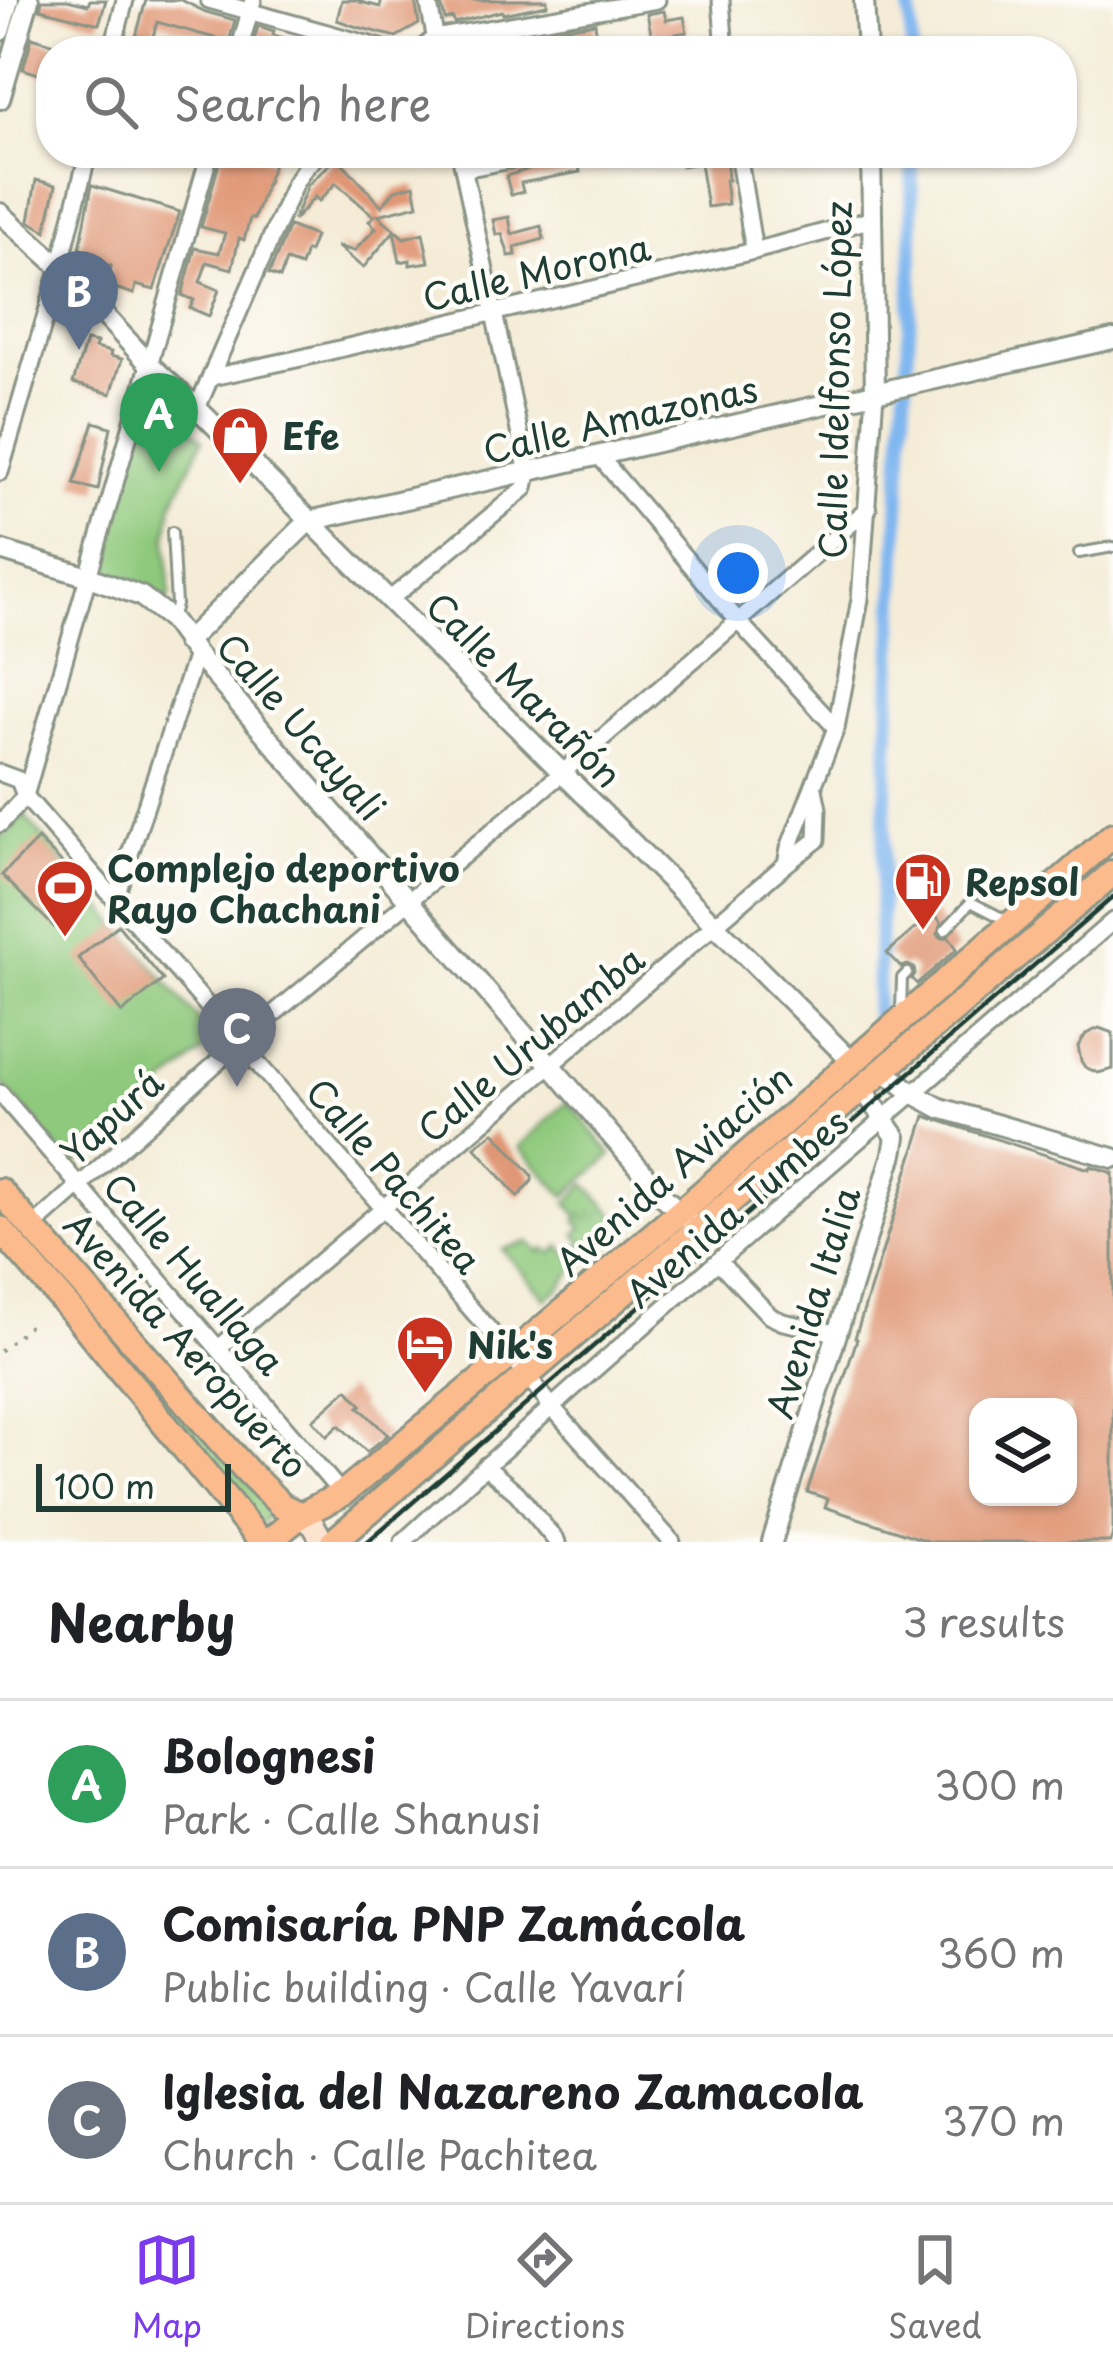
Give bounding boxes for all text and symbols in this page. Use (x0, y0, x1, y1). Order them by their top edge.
search box (36, 36, 1077, 168)
text: Search here (174, 68, 431, 136)
icon: search (78, 69, 144, 135)
street label: Calle Idelfonso López (804, 201, 864, 559)
street label: Calle Morona (417, 218, 656, 323)
pin: B (40, 251, 118, 350)
street label: Calle Amazonas (477, 360, 763, 476)
pin: A (120, 373, 198, 472)
shop icon: Efe (209, 404, 271, 486)
place label: Efe (282, 408, 340, 462)
your location (708, 543, 768, 603)
street label: Calle Marañón (415, 579, 635, 799)
street label: Calle Ucayali (205, 620, 399, 832)
place label: Complejo deportivo Rayo Chachani (107, 840, 460, 935)
fuel station icon: Repsol (892, 850, 954, 932)
place label: Repsol (965, 854, 1079, 908)
sports icon: Complejo deportivo Rayo Chachani (34, 857, 96, 939)
street label: Calle Urubamba (405, 931, 656, 1154)
pin: C (198, 988, 276, 1087)
street label: Avenida Aviación (543, 1051, 803, 1287)
street label: Yapurá (47, 1055, 175, 1177)
street label: Calle Pachitea (295, 1065, 496, 1285)
street label: Avenida Tumbes (613, 1095, 859, 1319)
street label: Calle Huallaga (92, 1160, 298, 1386)
street label: Avenida Italia (751, 1180, 873, 1424)
street label: Avenida Aeropuerto (52, 1199, 322, 1489)
hotel icon: Nik's (394, 1313, 456, 1395)
place label: Nik's (467, 1317, 553, 1371)
map controls (969, 1398, 1077, 1506)
button: layers (969, 1398, 1077, 1506)
scale bar (36, 1458, 231, 1511)
text: 100 m (54, 1460, 155, 1510)
text: Nearby (48, 1582, 235, 1659)
text: 3 results (902, 1591, 1065, 1650)
text: Bolognesi (162, 1720, 376, 1788)
text: A (72, 1754, 102, 1813)
text: 300 m (934, 1754, 1065, 1813)
text: Park · Calle Shanusi (162, 1788, 541, 1847)
text: Comisaría PNP Zamácola (162, 1888, 745, 1956)
text: B (74, 1922, 100, 1981)
text: 360 m (937, 1922, 1065, 1981)
text: Public building · Calle Yavarí (162, 1956, 685, 2015)
text: Iglesia del Nazareno Zamacola (162, 2056, 864, 2124)
text: C (72, 2090, 102, 2149)
text: 370 m (942, 2090, 1065, 2149)
text: Church · Calle Pachitea (162, 2124, 597, 2183)
tab: Map (131, 2227, 202, 2349)
tab: Directions (465, 2227, 625, 2349)
tab: Saved (888, 2227, 982, 2349)

